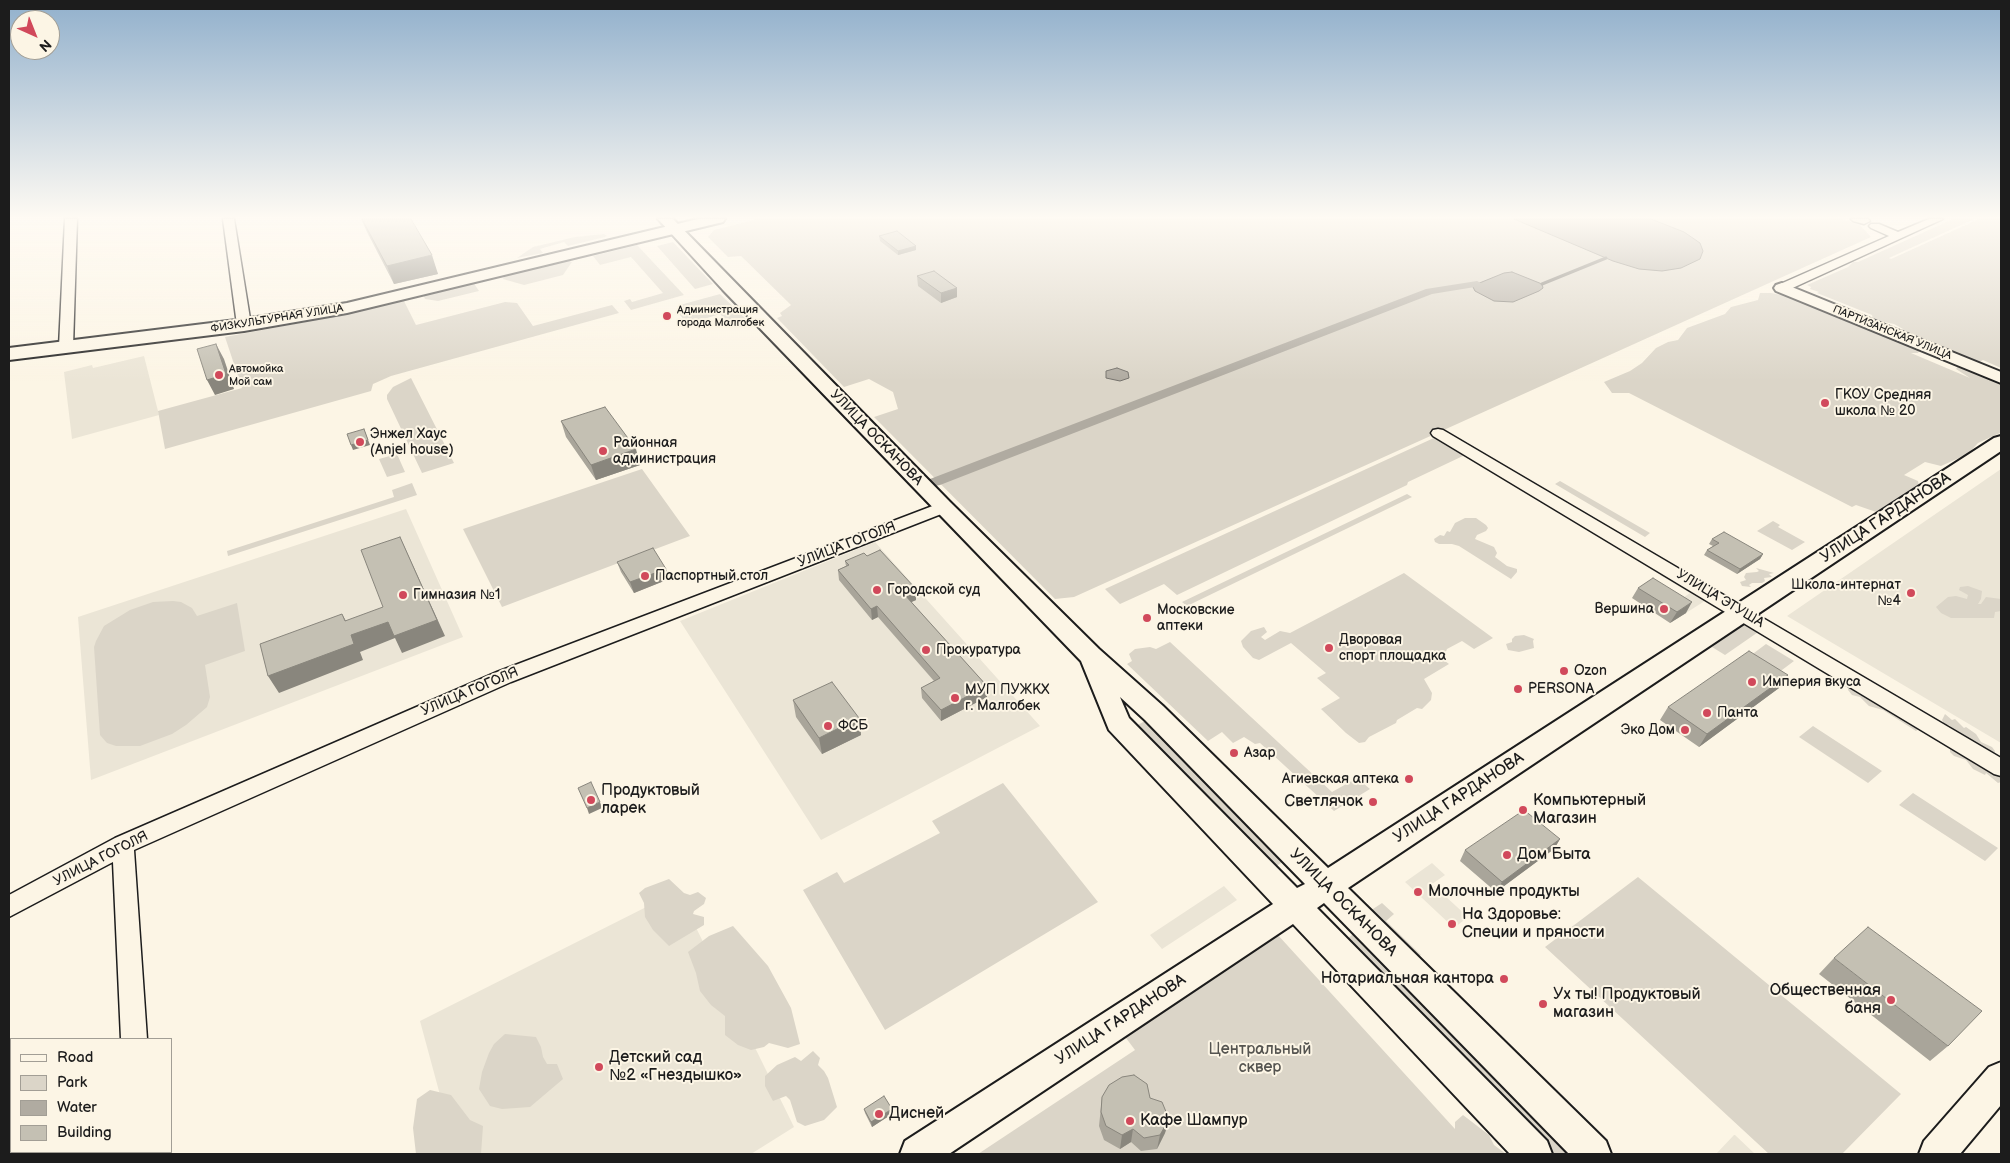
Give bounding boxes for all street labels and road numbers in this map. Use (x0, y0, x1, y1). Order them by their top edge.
street label: ФИЗКУЛЬТУРНАЯ УЛИЦА (210, 302, 344, 336)
street label: ПАРТИЗАНСКАЯ УЛИЦА (1831, 303, 1953, 363)
street label: УЛИЦА ОСКАНОВА (826, 387, 926, 489)
street label: УЛИЦА ГАРДАНОВА (1817, 469, 1955, 567)
street label: УЛИЦА ГОГОЛЯ (795, 519, 899, 571)
street label: УЛИЦА ЭТУША (1673, 566, 1767, 632)
street label: УЛИЦА ГОГОЛЯ (419, 664, 521, 720)
street label: УЛИЦА ГАРДАНОВА (1390, 749, 1528, 847)
street label: УЛИЦА ГОГОЛЯ (51, 828, 151, 890)
street label: УЛИЦА ОСКАНОВА (1285, 845, 1401, 961)
street label: УЛИЦА ГАРДАНОВА (1052, 971, 1190, 1069)

